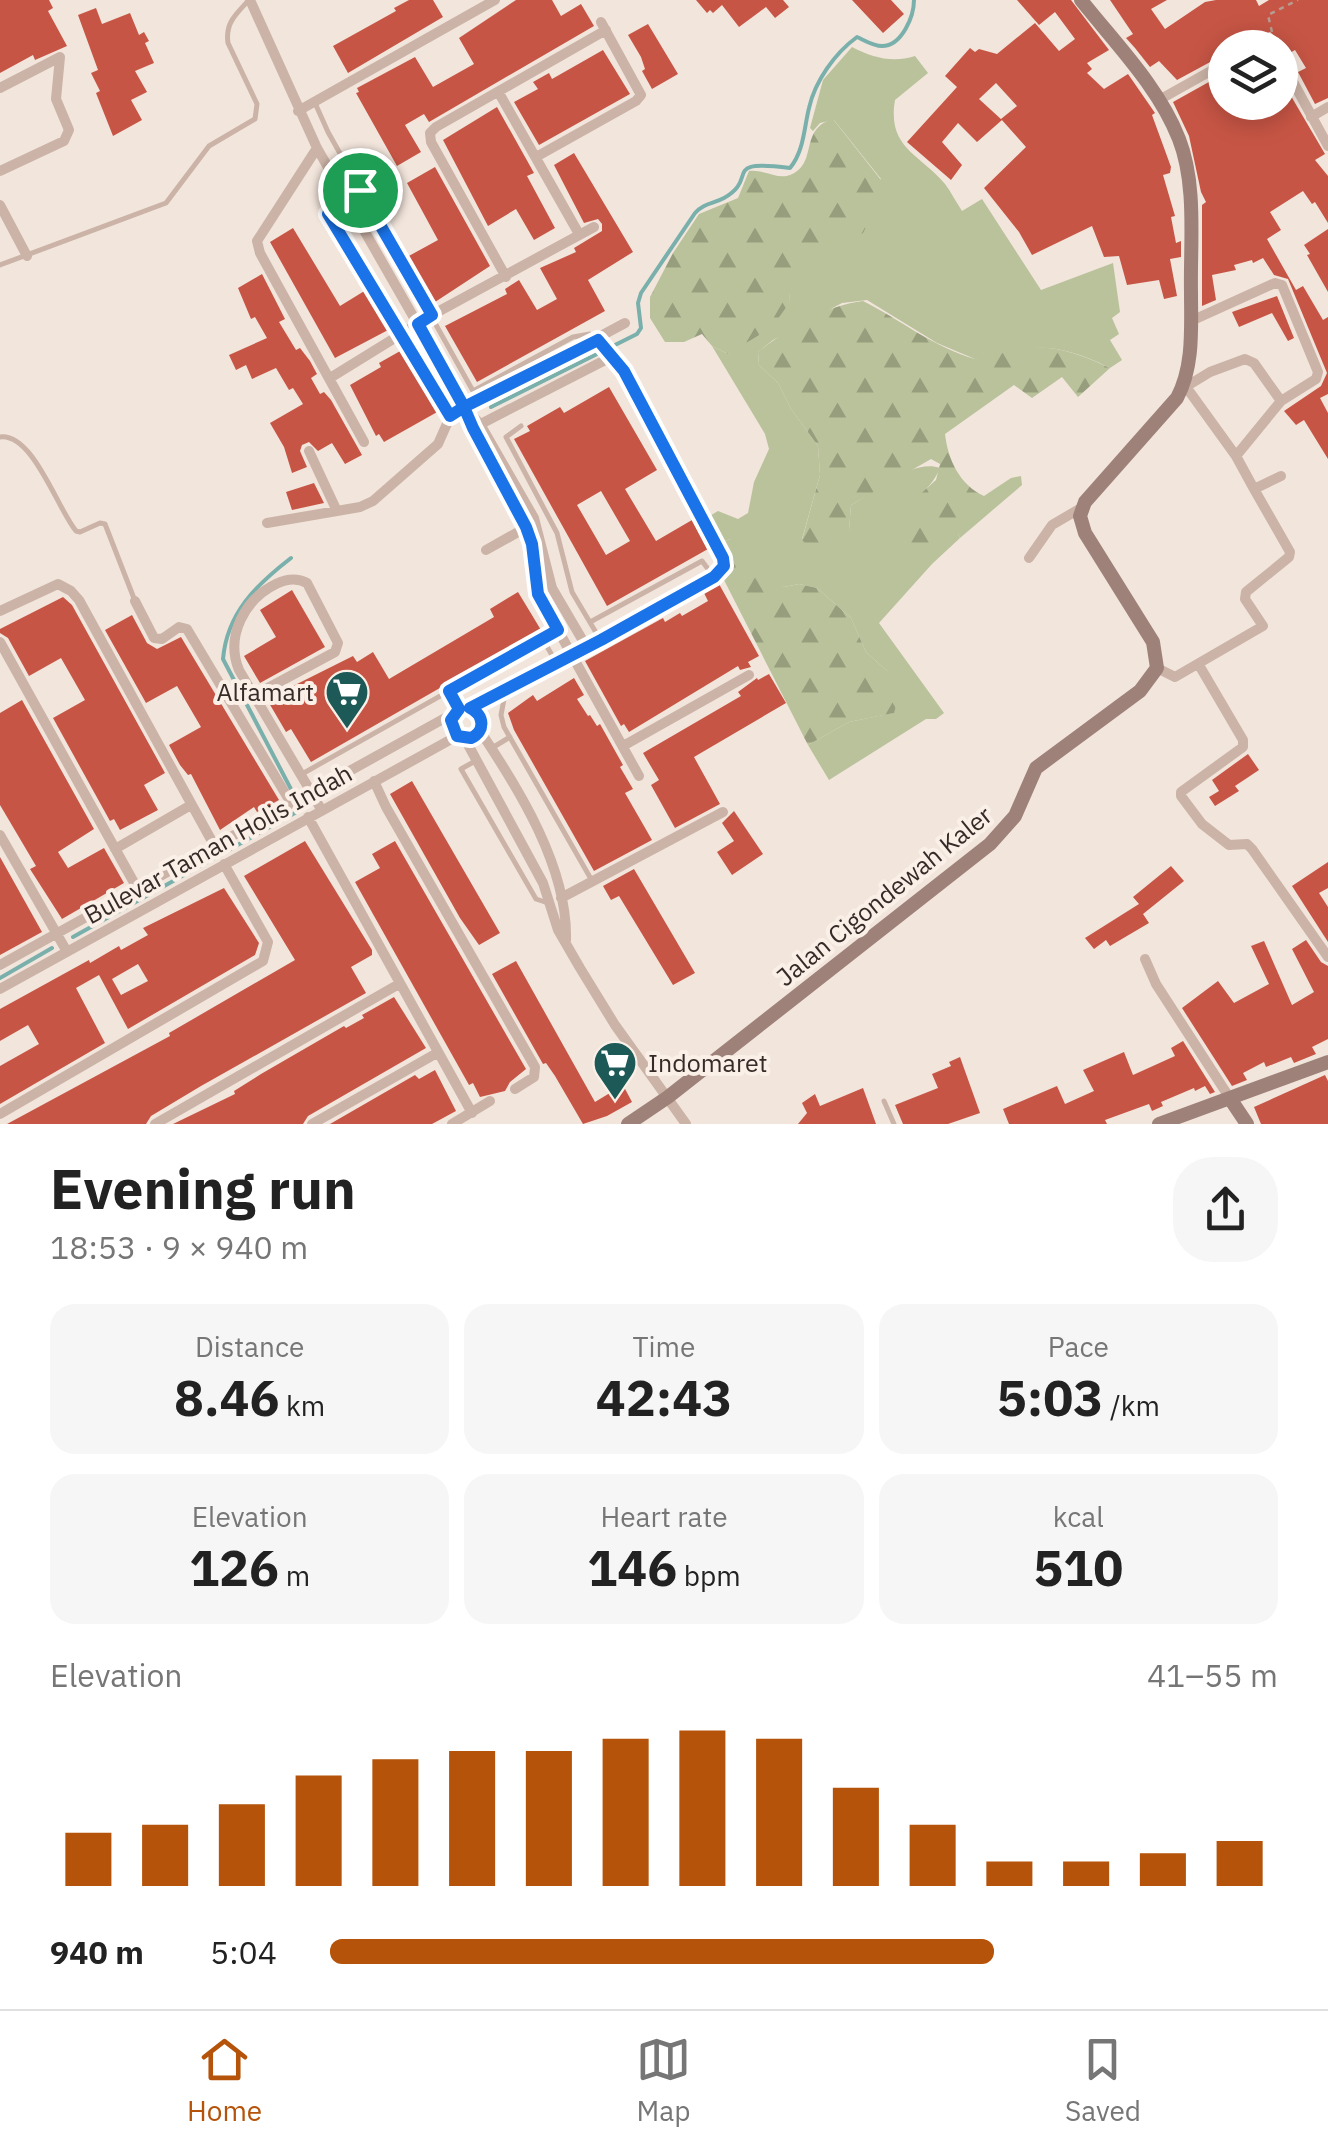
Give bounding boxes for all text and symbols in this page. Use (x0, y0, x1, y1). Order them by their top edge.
map controls (1208, 30, 1298, 120)
button: layers (1208, 30, 1298, 120)
pin (318, 148, 403, 233)
icon: arrive (333, 163, 388, 218)
supermarket icon: Alfamart (324, 669, 370, 730)
place label: Alfamart (216, 675, 314, 708)
street label: Bulevar Taman Holis Indah (78, 756, 358, 931)
street label: Jalan Cigondewah Kaler (769, 798, 998, 993)
supermarket icon: Indomaret (592, 1040, 638, 1101)
place label: Indomaret (648, 1046, 767, 1079)
text: Evening run (50, 1153, 356, 1224)
button: share (1173, 1157, 1278, 1262)
text: 18:53 · 9 × 940 m (50, 1226, 308, 1268)
text: Distance (195, 1328, 304, 1365)
text: Time (633, 1328, 695, 1365)
text: Pace (1048, 1328, 1109, 1365)
text: 8.46 (174, 1365, 280, 1430)
text: 42:43 (596, 1365, 732, 1430)
text: 5:03 (997, 1365, 1103, 1430)
text: km (280, 1387, 325, 1424)
text: /km (1103, 1387, 1160, 1424)
text: Elevation (192, 1498, 308, 1535)
text: Heart rate (600, 1498, 728, 1535)
text: kcal (1053, 1498, 1104, 1535)
text: 126 (189, 1535, 279, 1600)
text: 146 (587, 1535, 677, 1600)
text: 510 (1033, 1535, 1123, 1600)
text: m (279, 1557, 310, 1594)
text: bpm (677, 1557, 741, 1594)
text: Elevation (50, 1654, 183, 1696)
text: 41–55 m (1147, 1654, 1278, 1696)
text: 940 m (50, 1931, 144, 1973)
text: 5:04 (210, 1931, 277, 1973)
tab: Home (187, 2032, 262, 2129)
tab: Map (636, 2032, 691, 2129)
tab: Saved (1065, 2032, 1141, 2129)

